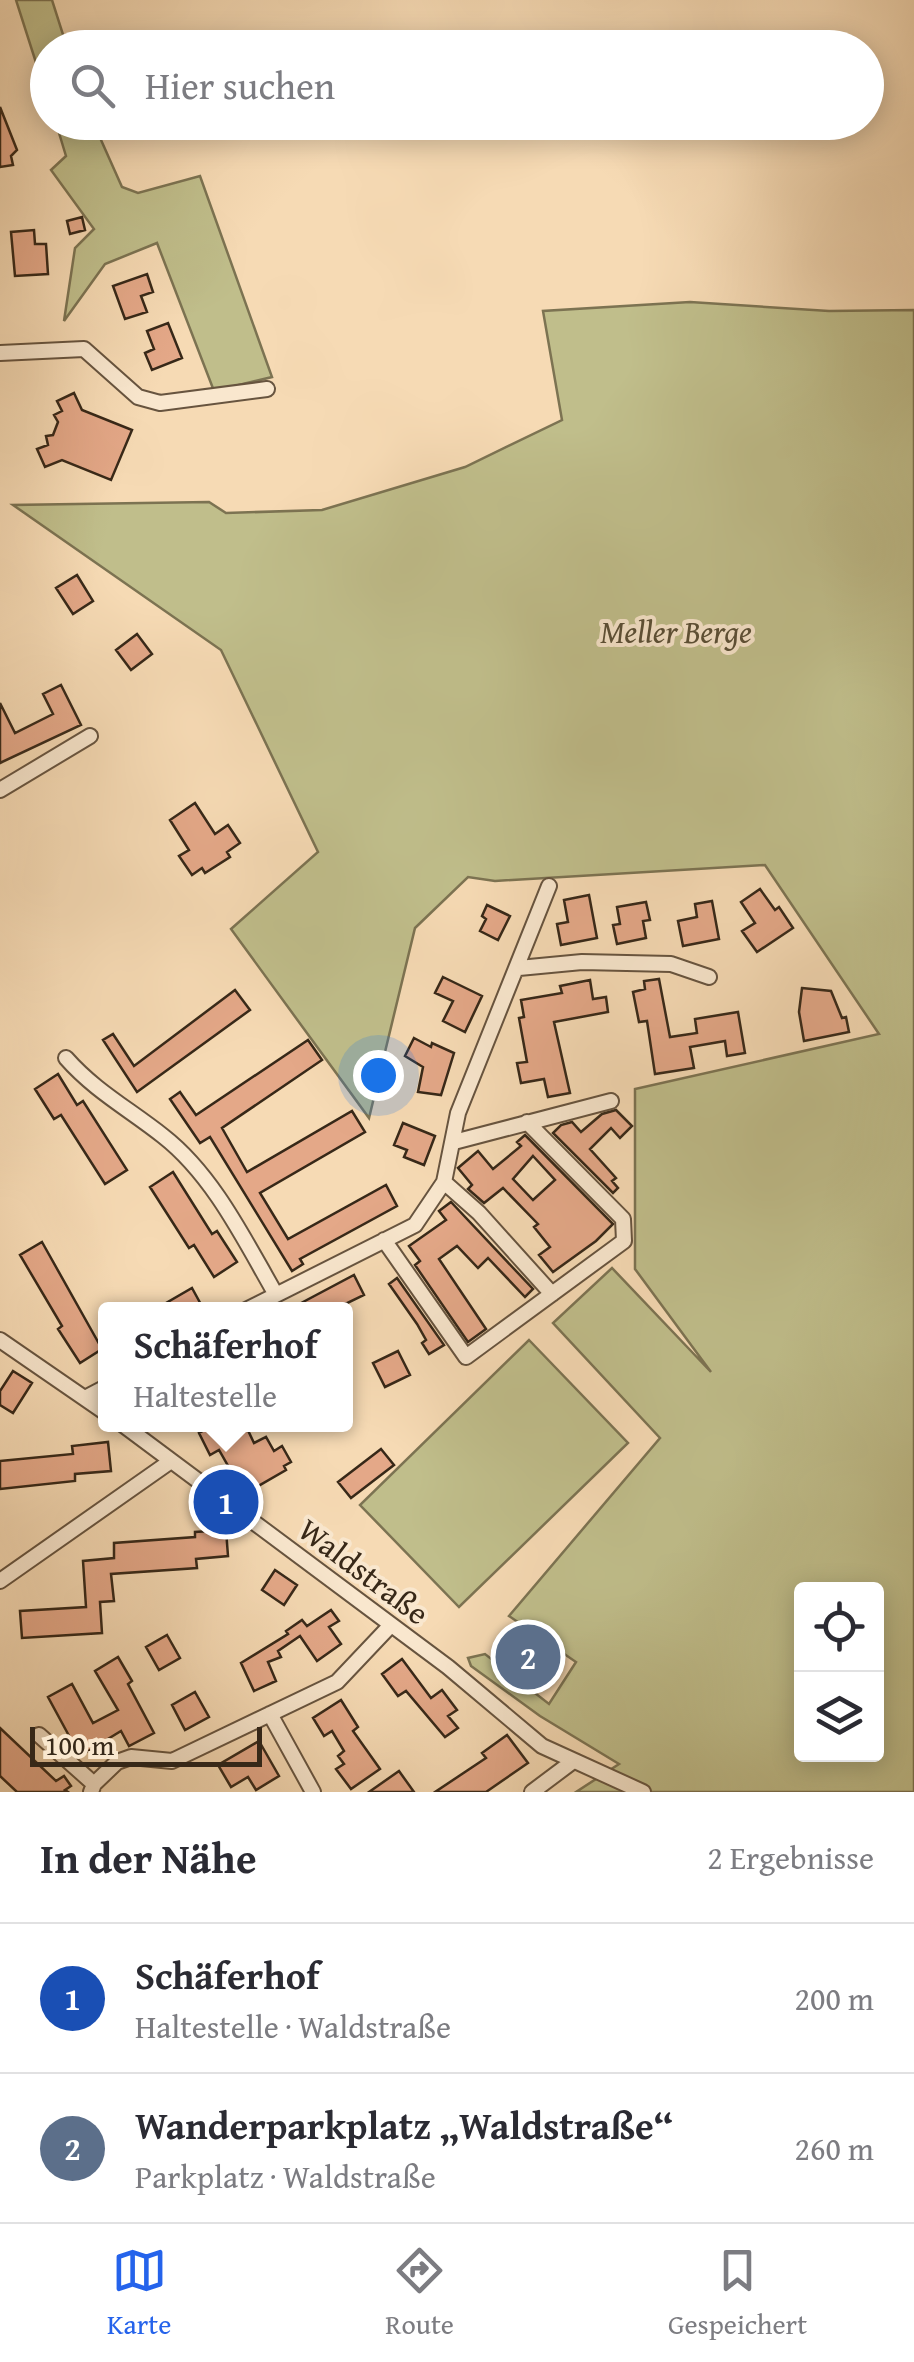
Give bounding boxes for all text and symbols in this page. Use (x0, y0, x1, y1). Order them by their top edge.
search box (30, 30, 884, 140)
text: Hier suchen (145, 57, 335, 113)
icon: search (65, 58, 120, 113)
park label: Meller Berge (600, 608, 752, 655)
your location (353, 1050, 404, 1101)
popup (98, 1302, 353, 1432)
text: Schäferhof (133, 1316, 318, 1372)
text: Haltestelle (133, 1372, 277, 1419)
pin: 1 (194, 1464, 258, 1540)
street label: Waldstraße (289, 1506, 439, 1636)
map controls (794, 1582, 884, 1762)
button: locate (794, 1582, 884, 1672)
pin: 2 (496, 1620, 560, 1694)
button: layers (794, 1672, 884, 1762)
scale bar (30, 1722, 262, 1766)
text: 100 m (45, 1724, 114, 1765)
text: In der Nähe (40, 1827, 257, 1888)
text: 2 Ergebnisse (707, 1834, 874, 1881)
text: Schäferhof (135, 1947, 319, 2003)
text: 1 (64, 1975, 81, 2022)
text: 200 m (795, 1975, 874, 2022)
text: Haltestelle · Waldstraße (135, 2003, 451, 2050)
text: Wanderparkplatz „Waldstraße“ (135, 2097, 673, 2153)
text: 2 (64, 2125, 81, 2172)
text: 260 m (795, 2125, 874, 2172)
text: Parkplatz · Waldstraße (135, 2153, 436, 2200)
tab: Karte (107, 2243, 171, 2344)
tab: Route (385, 2243, 454, 2344)
tab: Gespeichert (668, 2243, 807, 2344)

